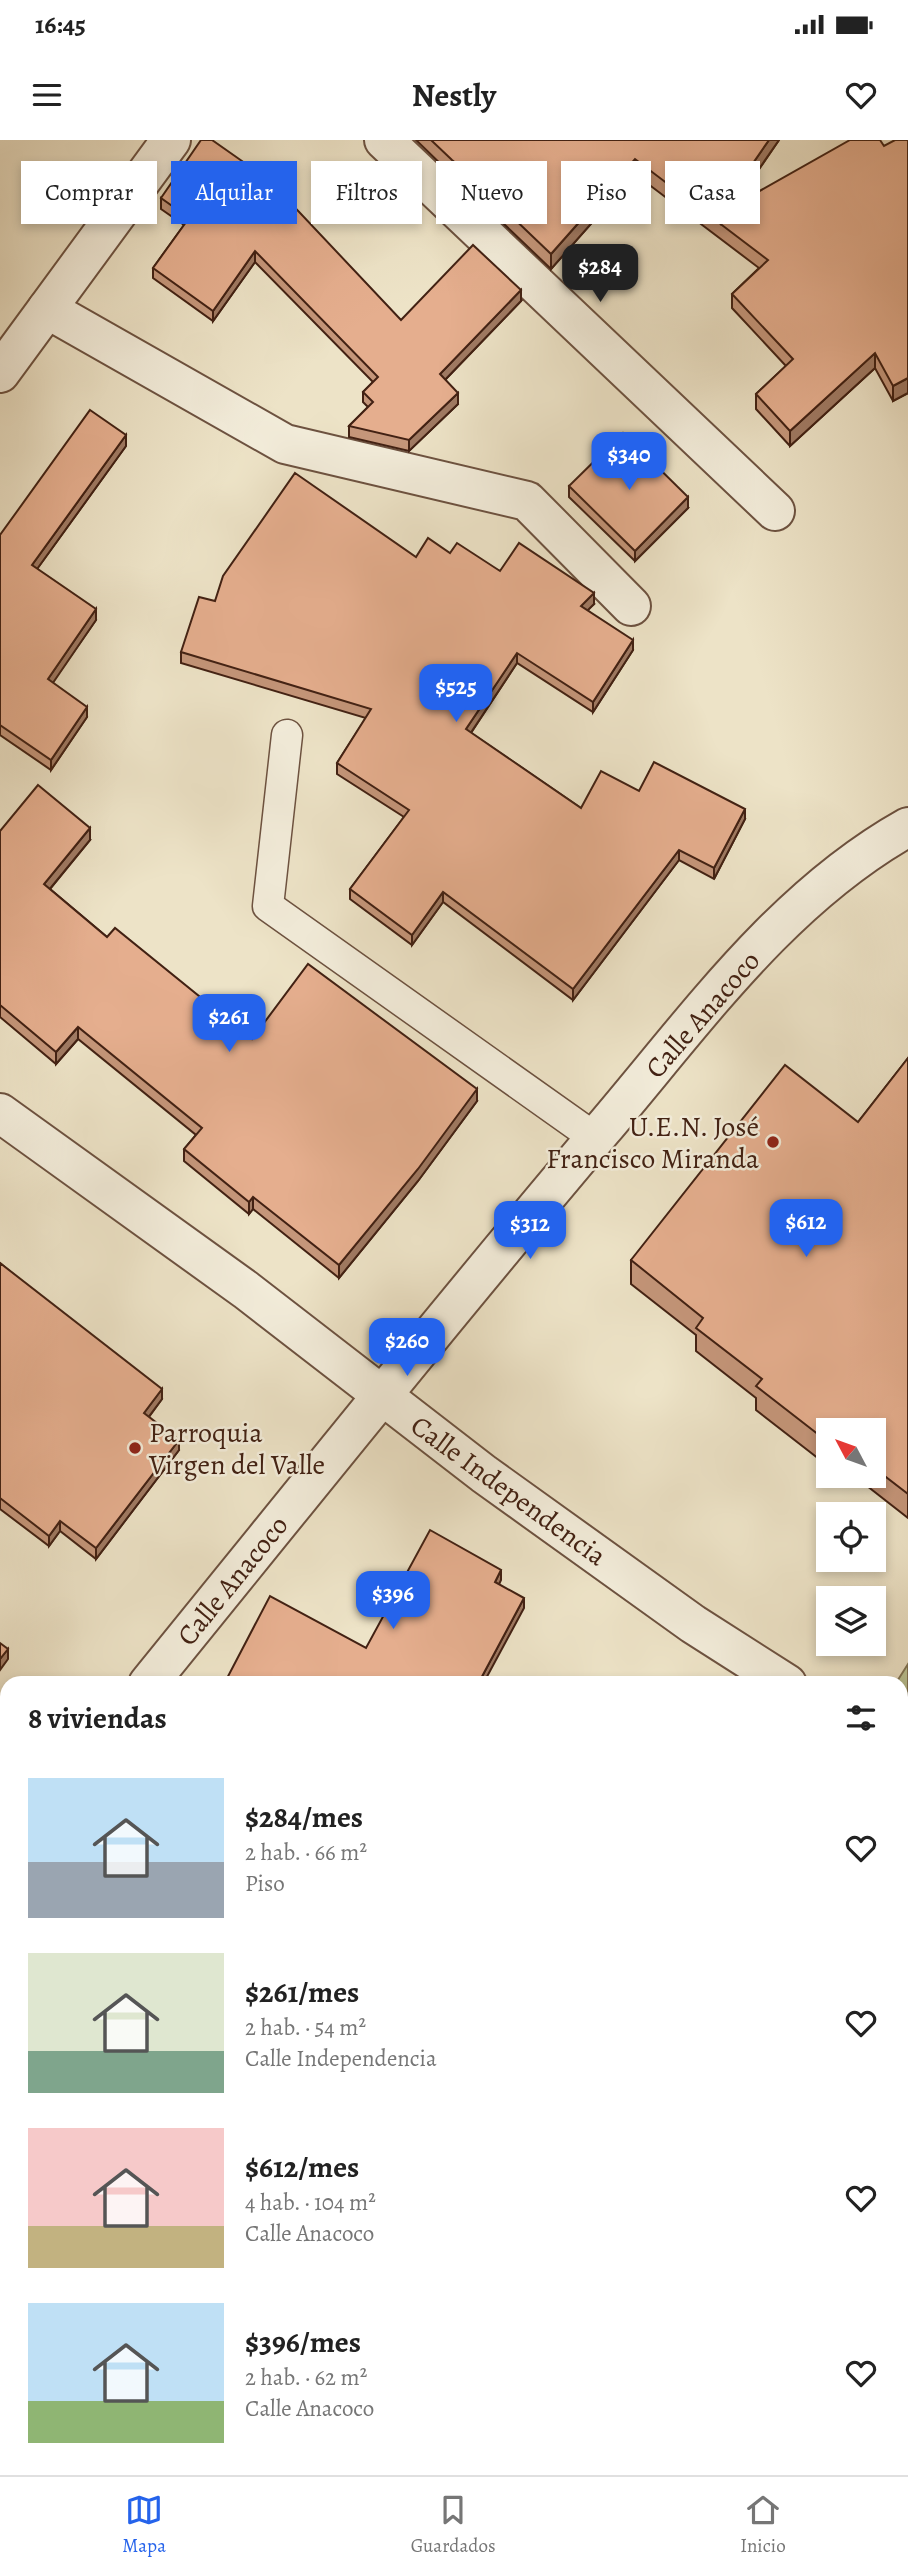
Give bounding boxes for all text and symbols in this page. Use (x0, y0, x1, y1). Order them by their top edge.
text: 16:45 (35, 7, 86, 42)
text: Nestly (412, 73, 496, 117)
icon: menu (28, 76, 66, 114)
icon: heart (842, 76, 880, 114)
chip: Comprar (21, 161, 157, 224)
chip: Alquilar (171, 161, 297, 224)
chip: Filtros (311, 161, 422, 224)
chip: Nuevo (436, 161, 547, 224)
chip: Piso (561, 161, 651, 224)
chip: Casa (665, 161, 760, 224)
pin: $284 (559, 244, 641, 304)
text: $284 (578, 251, 622, 282)
pin: $340 (588, 432, 670, 492)
text: $340 (608, 439, 651, 470)
pin: $525 (415, 664, 497, 724)
text: $525 (435, 671, 477, 702)
street label: Calle Anacoco (637, 943, 769, 1086)
pin: $261 (188, 995, 270, 1054)
text: $261 (209, 1001, 249, 1032)
place label: U.E.N. José Francisco Miranda (546, 1108, 759, 1178)
marker: U.E.N. José Francisco Miranda (765, 1134, 781, 1150)
pin: $612 (765, 1200, 847, 1259)
pin: $312 (489, 1202, 571, 1261)
text: $612 (786, 1206, 826, 1237)
text: $312 (510, 1208, 550, 1239)
pin: $260 (366, 1318, 448, 1378)
text: $260 (385, 1325, 429, 1356)
street label: Calle Independencia (403, 1407, 614, 1575)
place label: Parroquia Virgen del Valle (148, 1414, 325, 1484)
north arrow (816, 1418, 886, 1488)
map controls (816, 1418, 886, 1656)
marker: Parroquia Virgen del Valle (127, 1440, 143, 1456)
button: locate (816, 1502, 886, 1572)
street label: Calle Anacoco (169, 1508, 297, 1654)
pin: $396 (352, 1572, 434, 1631)
text: $396 (372, 1578, 414, 1609)
button: layers (816, 1586, 886, 1656)
text: 8 viviendas (28, 1698, 167, 1738)
icon: filters (842, 1699, 880, 1737)
text: $284/mes (245, 1797, 363, 1837)
icon: home (84, 1806, 168, 1890)
icon: heart (842, 1829, 880, 1867)
text: 2 hab. · 66 m² (245, 1837, 367, 1868)
text: Piso (245, 1868, 285, 1899)
text: $261/mes (245, 1972, 359, 2012)
icon: home (84, 1981, 168, 2065)
icon: heart (842, 2004, 880, 2042)
text: 2 hab. · 54 m² (245, 2012, 366, 2043)
text: Calle Independencia (245, 2043, 437, 2074)
text: $612/mes (245, 2147, 359, 2187)
icon: home (84, 2156, 168, 2240)
icon: heart (842, 2179, 880, 2217)
text: 4 hab. · 104 m² (245, 2187, 376, 2218)
text: Calle Anacoco (245, 2218, 374, 2249)
text: $396/mes (245, 2322, 361, 2362)
icon: home (84, 2331, 168, 2415)
icon: heart (842, 2354, 880, 2392)
text: 2 hab. · 62 m² (245, 2362, 367, 2393)
text: Calle Anacoco (245, 2393, 374, 2424)
tab: Mapa (122, 2491, 166, 2559)
tab: Guardados (411, 2491, 496, 2559)
tab: Inicio (740, 2491, 786, 2559)

